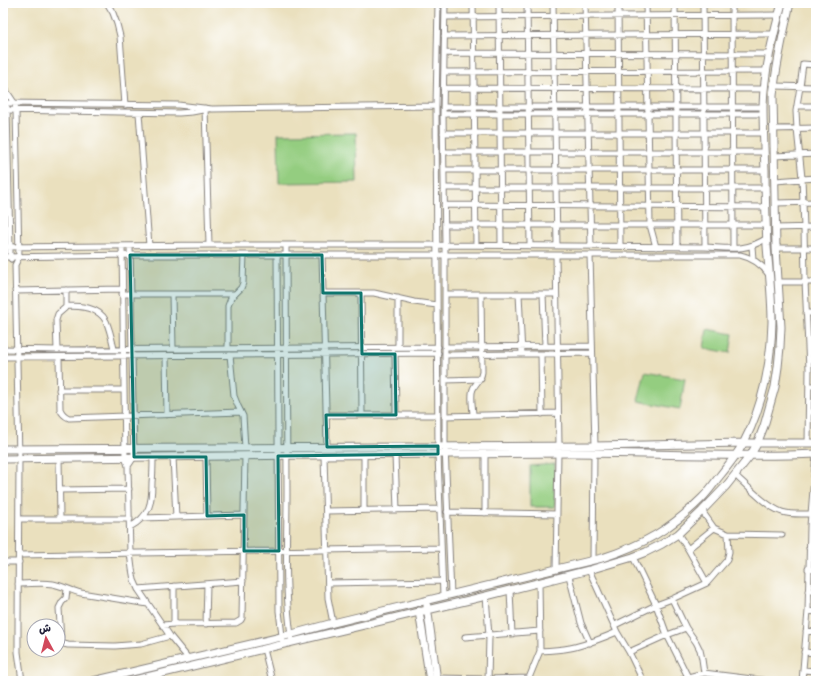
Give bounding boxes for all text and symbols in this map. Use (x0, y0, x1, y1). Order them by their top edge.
north arrow (26, 618, 66, 658)
text: ش (38, 621, 52, 639)

